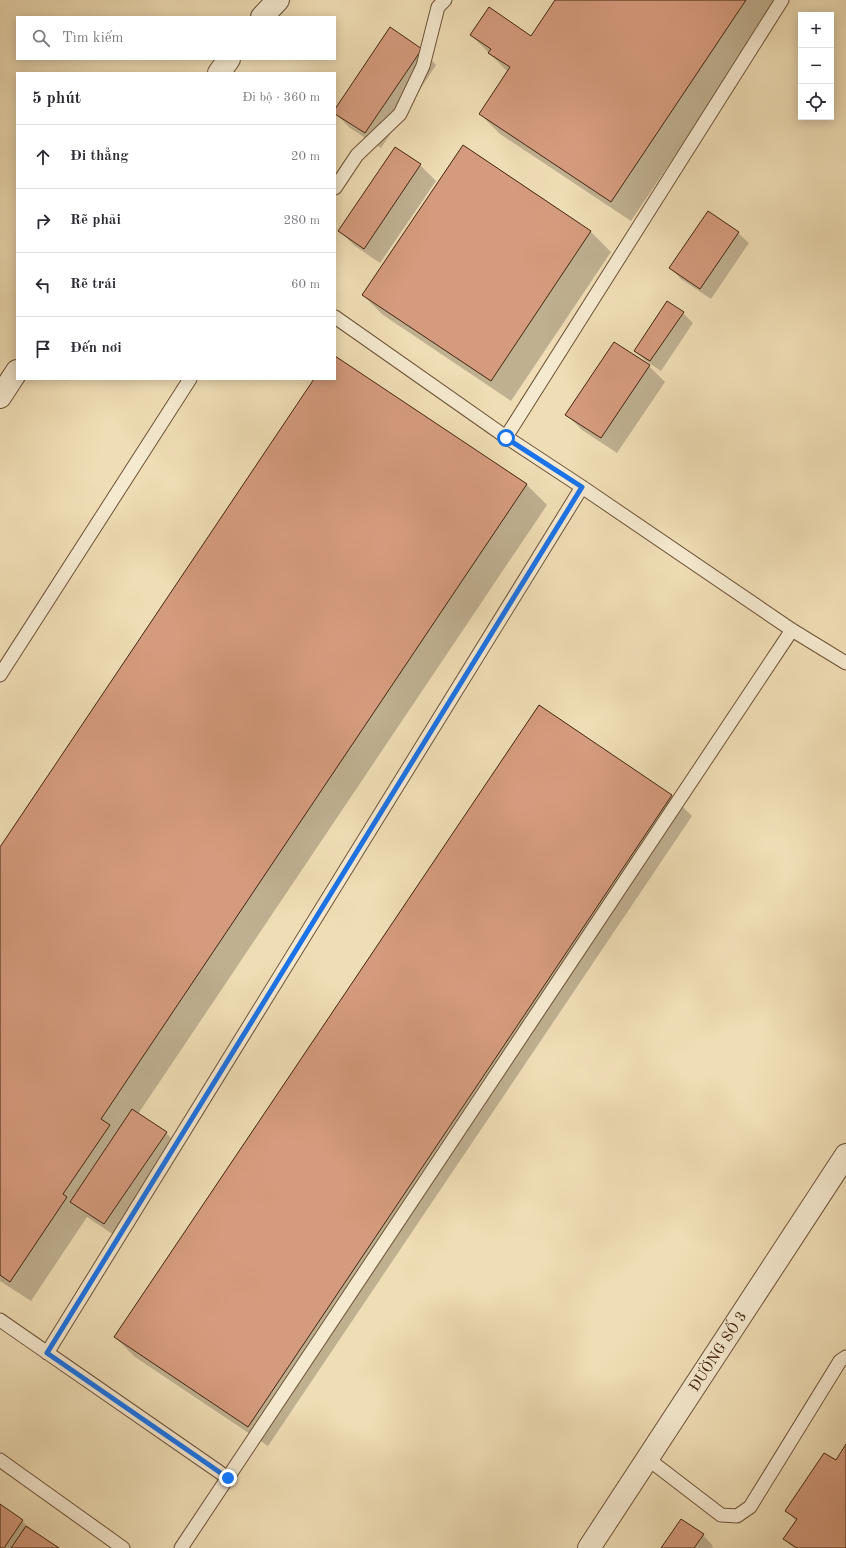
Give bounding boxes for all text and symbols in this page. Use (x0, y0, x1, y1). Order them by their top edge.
map controls (798, 12, 834, 120)
button: + (798, 12, 834, 48)
search box (16, 16, 336, 60)
icon: search (30, 27, 52, 49)
text: Tìm kiếm (62, 31, 124, 46)
button: − (798, 48, 834, 84)
button: locate (798, 84, 834, 120)
text: 5 phút (32, 90, 81, 107)
text: Đi bộ · 360 m (242, 91, 320, 104)
icon: ahead (32, 146, 54, 168)
text: Đi thẳng (70, 149, 129, 164)
text: 20 m (291, 150, 320, 163)
icon: right (32, 210, 54, 232)
text: Rẽ phải (70, 213, 121, 228)
text: 280 m (283, 214, 320, 227)
icon: left (32, 274, 54, 296)
text: Rẽ trái (70, 277, 116, 292)
text: 60 m (291, 278, 320, 291)
icon: arrive (32, 338, 54, 360)
text: Đến nơi (70, 341, 122, 356)
route start (497, 429, 515, 447)
street label: ĐƯỜNG SỐ 3 (687, 1310, 750, 1395)
route end (219, 1469, 237, 1487)

